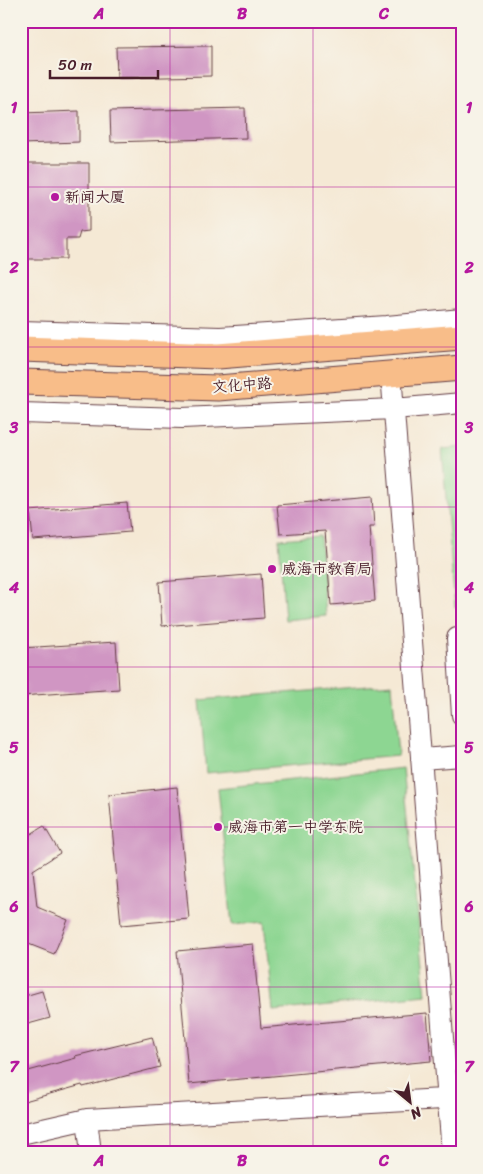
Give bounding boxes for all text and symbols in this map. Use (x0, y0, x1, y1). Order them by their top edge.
text: A (93, 0, 104, 28)
text: B (237, 0, 248, 28)
text: C (378, 0, 390, 28)
scale bar (50, 48, 158, 80)
text: 50 m (58, 52, 93, 78)
text: 1 (11, 93, 18, 122)
text: 1 (466, 93, 473, 122)
place label: 新闻大厦 (65, 184, 125, 210)
marker: 新闻大厦 (49, 191, 61, 203)
text: 2 (8, 253, 19, 282)
text: 2 (463, 253, 474, 282)
street label: 文化中路 (211, 370, 273, 400)
text: 3 (9, 413, 19, 442)
text: 3 (464, 413, 474, 442)
place label: 威海市教育局 (282, 556, 372, 582)
marker: 威海市教育局 (266, 563, 278, 575)
text: 4 (8, 573, 19, 602)
text: 4 (463, 573, 474, 602)
text: 5 (9, 733, 19, 762)
text: 5 (464, 733, 474, 762)
place label: 威海市第一中学东院 (228, 814, 363, 840)
marker: 威海市第一中学东院 (212, 821, 224, 833)
text: 6 (8, 892, 19, 921)
text: 6 (463, 892, 474, 921)
text: 7 (9, 1052, 20, 1081)
text: 7 (464, 1052, 475, 1081)
north arrow (386, 1076, 436, 1126)
text: N (405, 1099, 427, 1126)
text: A (93, 1146, 104, 1174)
text: B (237, 1146, 248, 1174)
text: C (378, 1146, 390, 1174)

